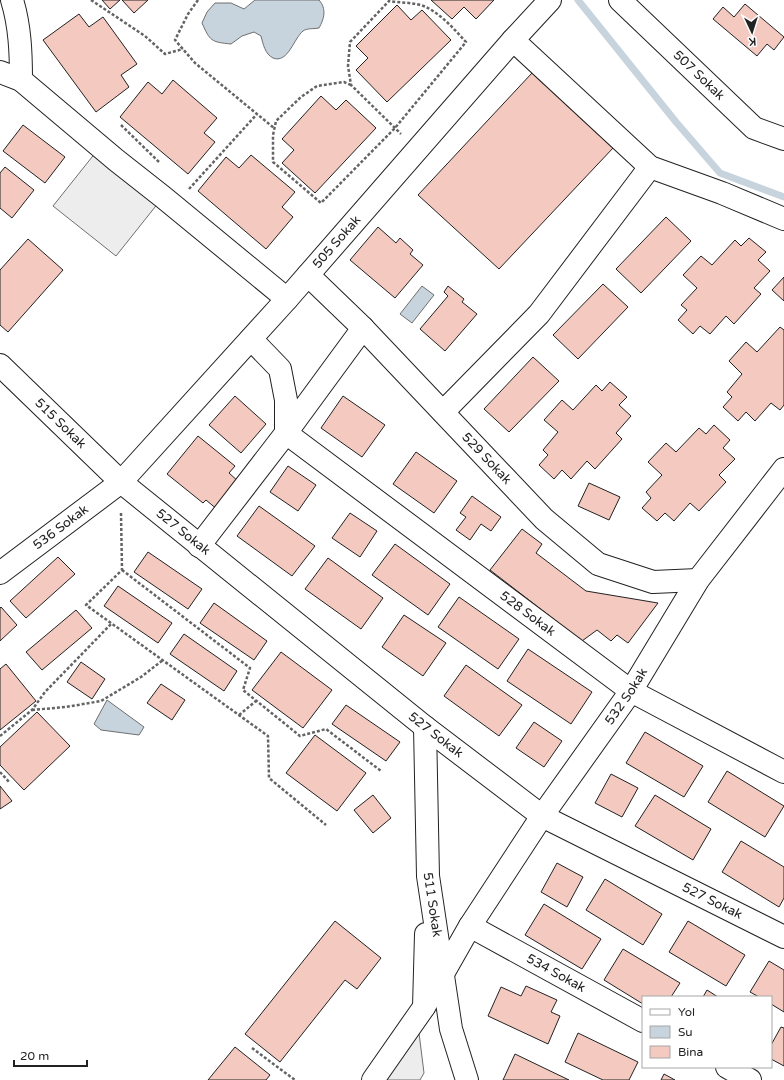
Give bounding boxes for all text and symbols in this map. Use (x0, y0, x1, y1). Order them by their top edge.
north arrow (732, 12, 772, 52)
text: K (748, 35, 757, 48)
street label: 507 Sokak (670, 47, 728, 104)
street label: 505 Sokak (309, 212, 364, 272)
street label: 515 Sokak (31, 395, 89, 452)
street label: 529 Sokak (458, 429, 515, 488)
street label: 536 Sokak (30, 501, 92, 553)
street label: 527 Sokak (153, 505, 213, 559)
street label: 528 Sokak (497, 588, 559, 640)
street label: 532 Sokak (601, 665, 651, 728)
street label: 527 Sokak (405, 709, 466, 761)
street label: 511 Sokak (420, 871, 445, 938)
street label: 527 Sokak (679, 879, 745, 923)
street label: 534 Sokak (523, 950, 588, 996)
legend (642, 996, 772, 1068)
text: Yol (678, 1005, 695, 1019)
text: Su (678, 1025, 693, 1039)
scale bar (14, 1042, 87, 1068)
text: Bina (678, 1045, 703, 1059)
text: 20 m (20, 1049, 49, 1063)

